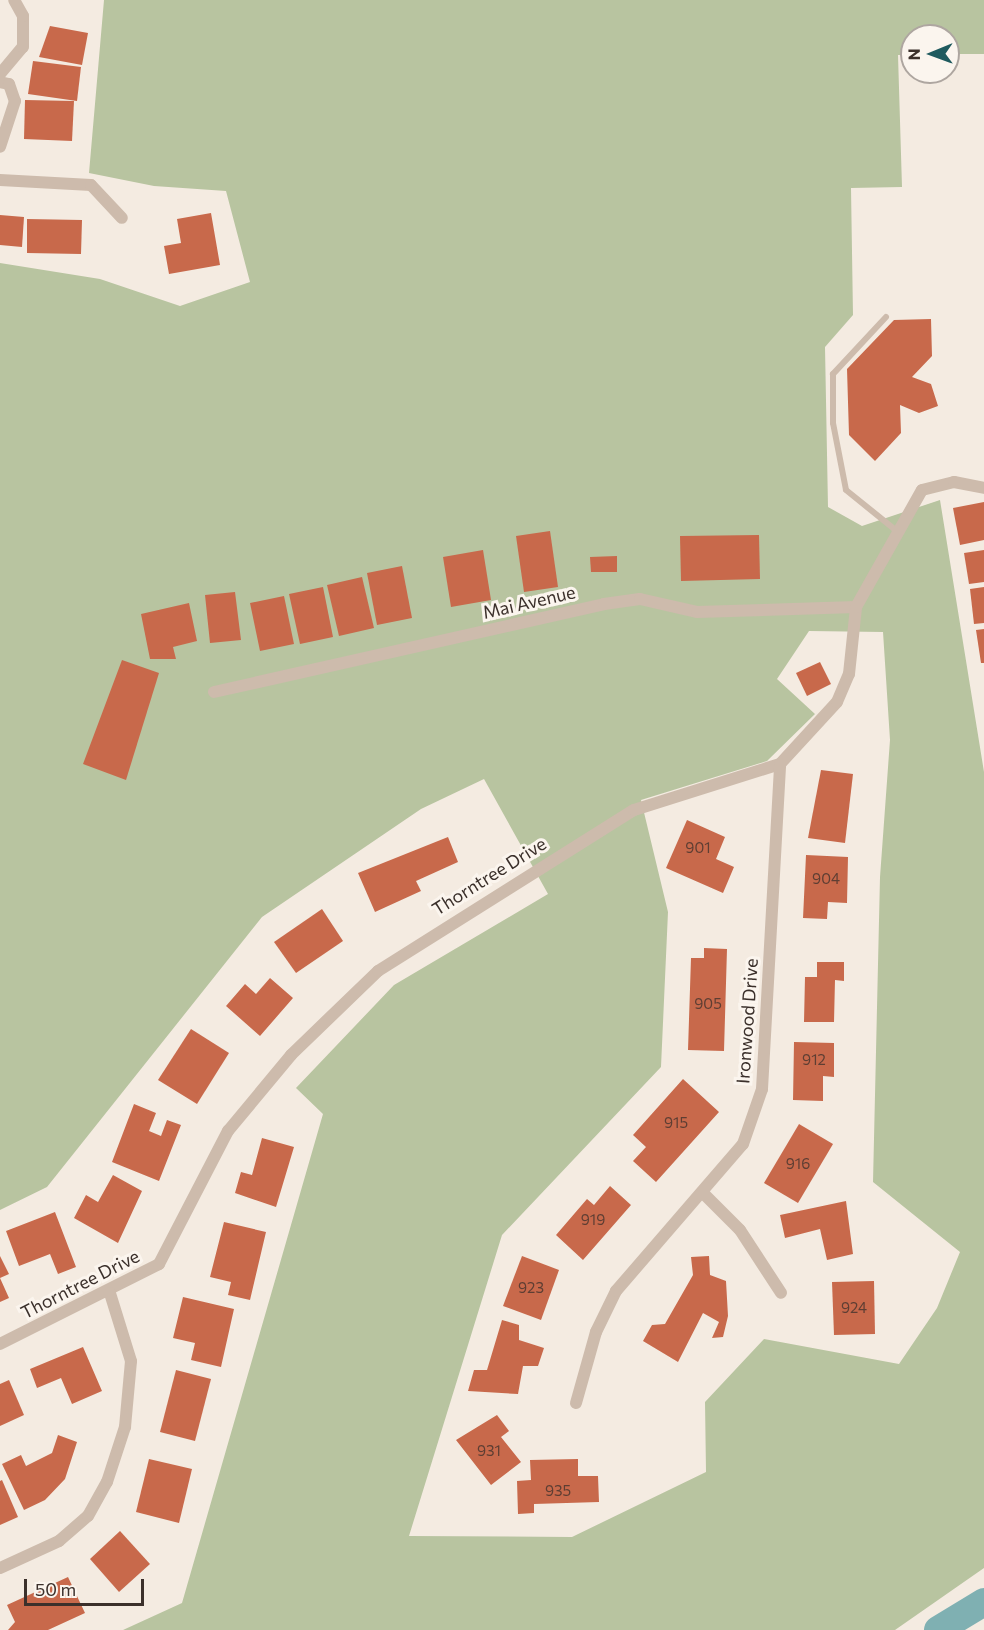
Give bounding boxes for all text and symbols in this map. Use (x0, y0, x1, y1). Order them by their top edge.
north arrow (900, 24, 960, 84)
text: N (904, 48, 923, 60)
street label: Mai Avenue (481, 581, 577, 623)
street label: Thorntree Drive (428, 832, 550, 920)
house number: 901 (685, 839, 711, 857)
house number: 904 (812, 870, 840, 888)
street label: Ironwood Drive (732, 958, 762, 1084)
house number: 905 (694, 995, 722, 1013)
house number: 912 (802, 1051, 826, 1069)
house number: 915 (664, 1114, 688, 1132)
house number: 916 (786, 1155, 810, 1173)
house number: 919 (581, 1211, 605, 1229)
street label: Thorntree Drive (17, 1245, 143, 1323)
house number: 923 (518, 1279, 544, 1297)
house number: 924 (841, 1299, 867, 1317)
house number: 931 (477, 1442, 501, 1460)
house number: 935 (545, 1482, 571, 1500)
scale bar (27, 1567, 147, 1605)
text: 50 m (35, 1578, 76, 1600)

